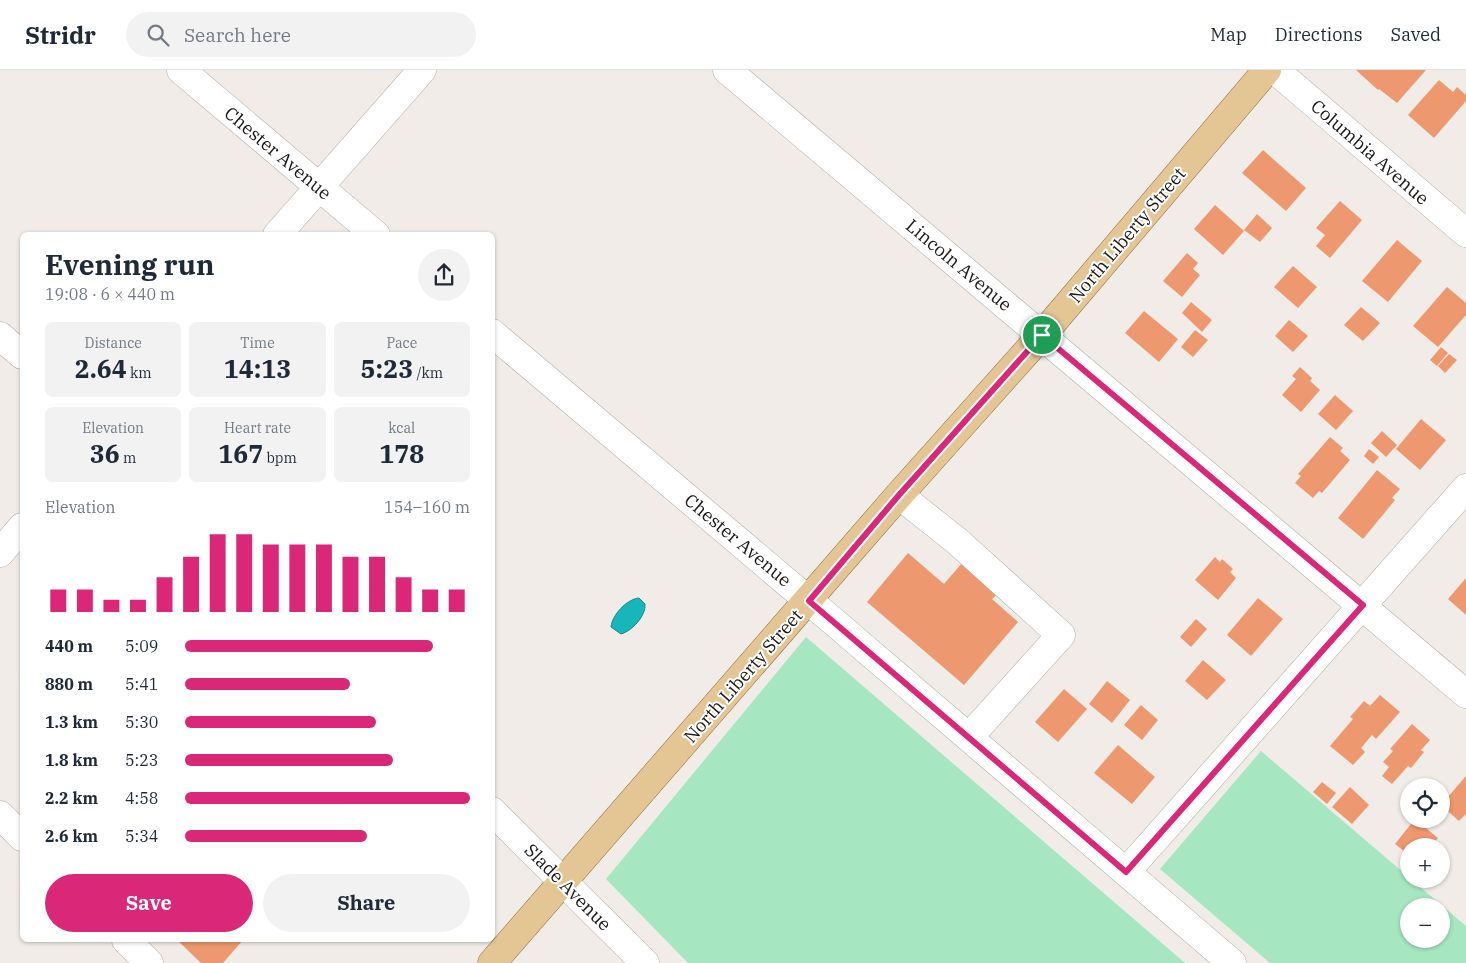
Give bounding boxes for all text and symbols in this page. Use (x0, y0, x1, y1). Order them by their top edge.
search box (126, 12, 476, 57)
text: Stridr (25, 19, 96, 51)
icon: search (144, 21, 172, 49)
text: Search here (184, 23, 291, 47)
text: Map (1210, 23, 1247, 46)
text: Directions (1275, 23, 1363, 46)
text: Saved (1391, 23, 1441, 46)
street label: Columbia Avenue (1306, 94, 1434, 210)
street label: Chester Avenue (220, 102, 336, 204)
street label: North Liberty Street (1064, 163, 1190, 307)
street label: Lincoln Avenue (901, 214, 1017, 316)
text: Evening run (45, 246, 214, 283)
button: share (418, 249, 470, 301)
text: 19:08 · 6 × 440 m (45, 284, 175, 304)
pin (1021, 314, 1063, 356)
icon: arrive (1028, 321, 1056, 349)
text: Distance (85, 334, 142, 352)
text: Time (240, 334, 275, 352)
text: Pace (386, 334, 417, 352)
text: 2.64 (75, 352, 127, 385)
text: 14:13 (224, 352, 291, 385)
text: 5:23 (361, 352, 413, 385)
text: km (127, 364, 152, 382)
text: /km (413, 364, 443, 382)
text: Elevation (82, 419, 144, 437)
text: Heart rate (224, 419, 291, 437)
text: kcal (388, 419, 415, 437)
text: 36 (90, 437, 120, 470)
text: 167 (218, 437, 263, 470)
text: 178 (379, 437, 424, 470)
text: m (120, 449, 136, 467)
text: bpm (263, 449, 297, 467)
street label: Chester Avenue (680, 489, 796, 591)
text: Elevation (45, 497, 115, 517)
text: 154–160 m (384, 497, 470, 517)
street label: North Liberty Street (679, 604, 807, 748)
text: 440 m (45, 636, 93, 656)
text: 5:09 (125, 636, 158, 656)
text: 880 m (45, 674, 93, 694)
text: 5:41 (125, 674, 158, 694)
text: 1.3 km (45, 712, 98, 732)
text: 5:30 (125, 712, 158, 732)
text: 1.8 km (45, 750, 98, 770)
text: 5:23 (125, 750, 158, 770)
map controls (1400, 778, 1450, 948)
button: locate (1400, 778, 1450, 828)
text: 2.2 km (45, 788, 98, 808)
text: 4:58 (125, 788, 158, 808)
text: 2.6 km (45, 826, 98, 846)
text: 5:34 (125, 826, 158, 846)
button: + (1400, 838, 1450, 888)
street label: Slade Avenue (520, 839, 616, 935)
button: Save (45, 874, 253, 932)
button: Share (263, 874, 470, 932)
button: − (1400, 898, 1450, 948)

